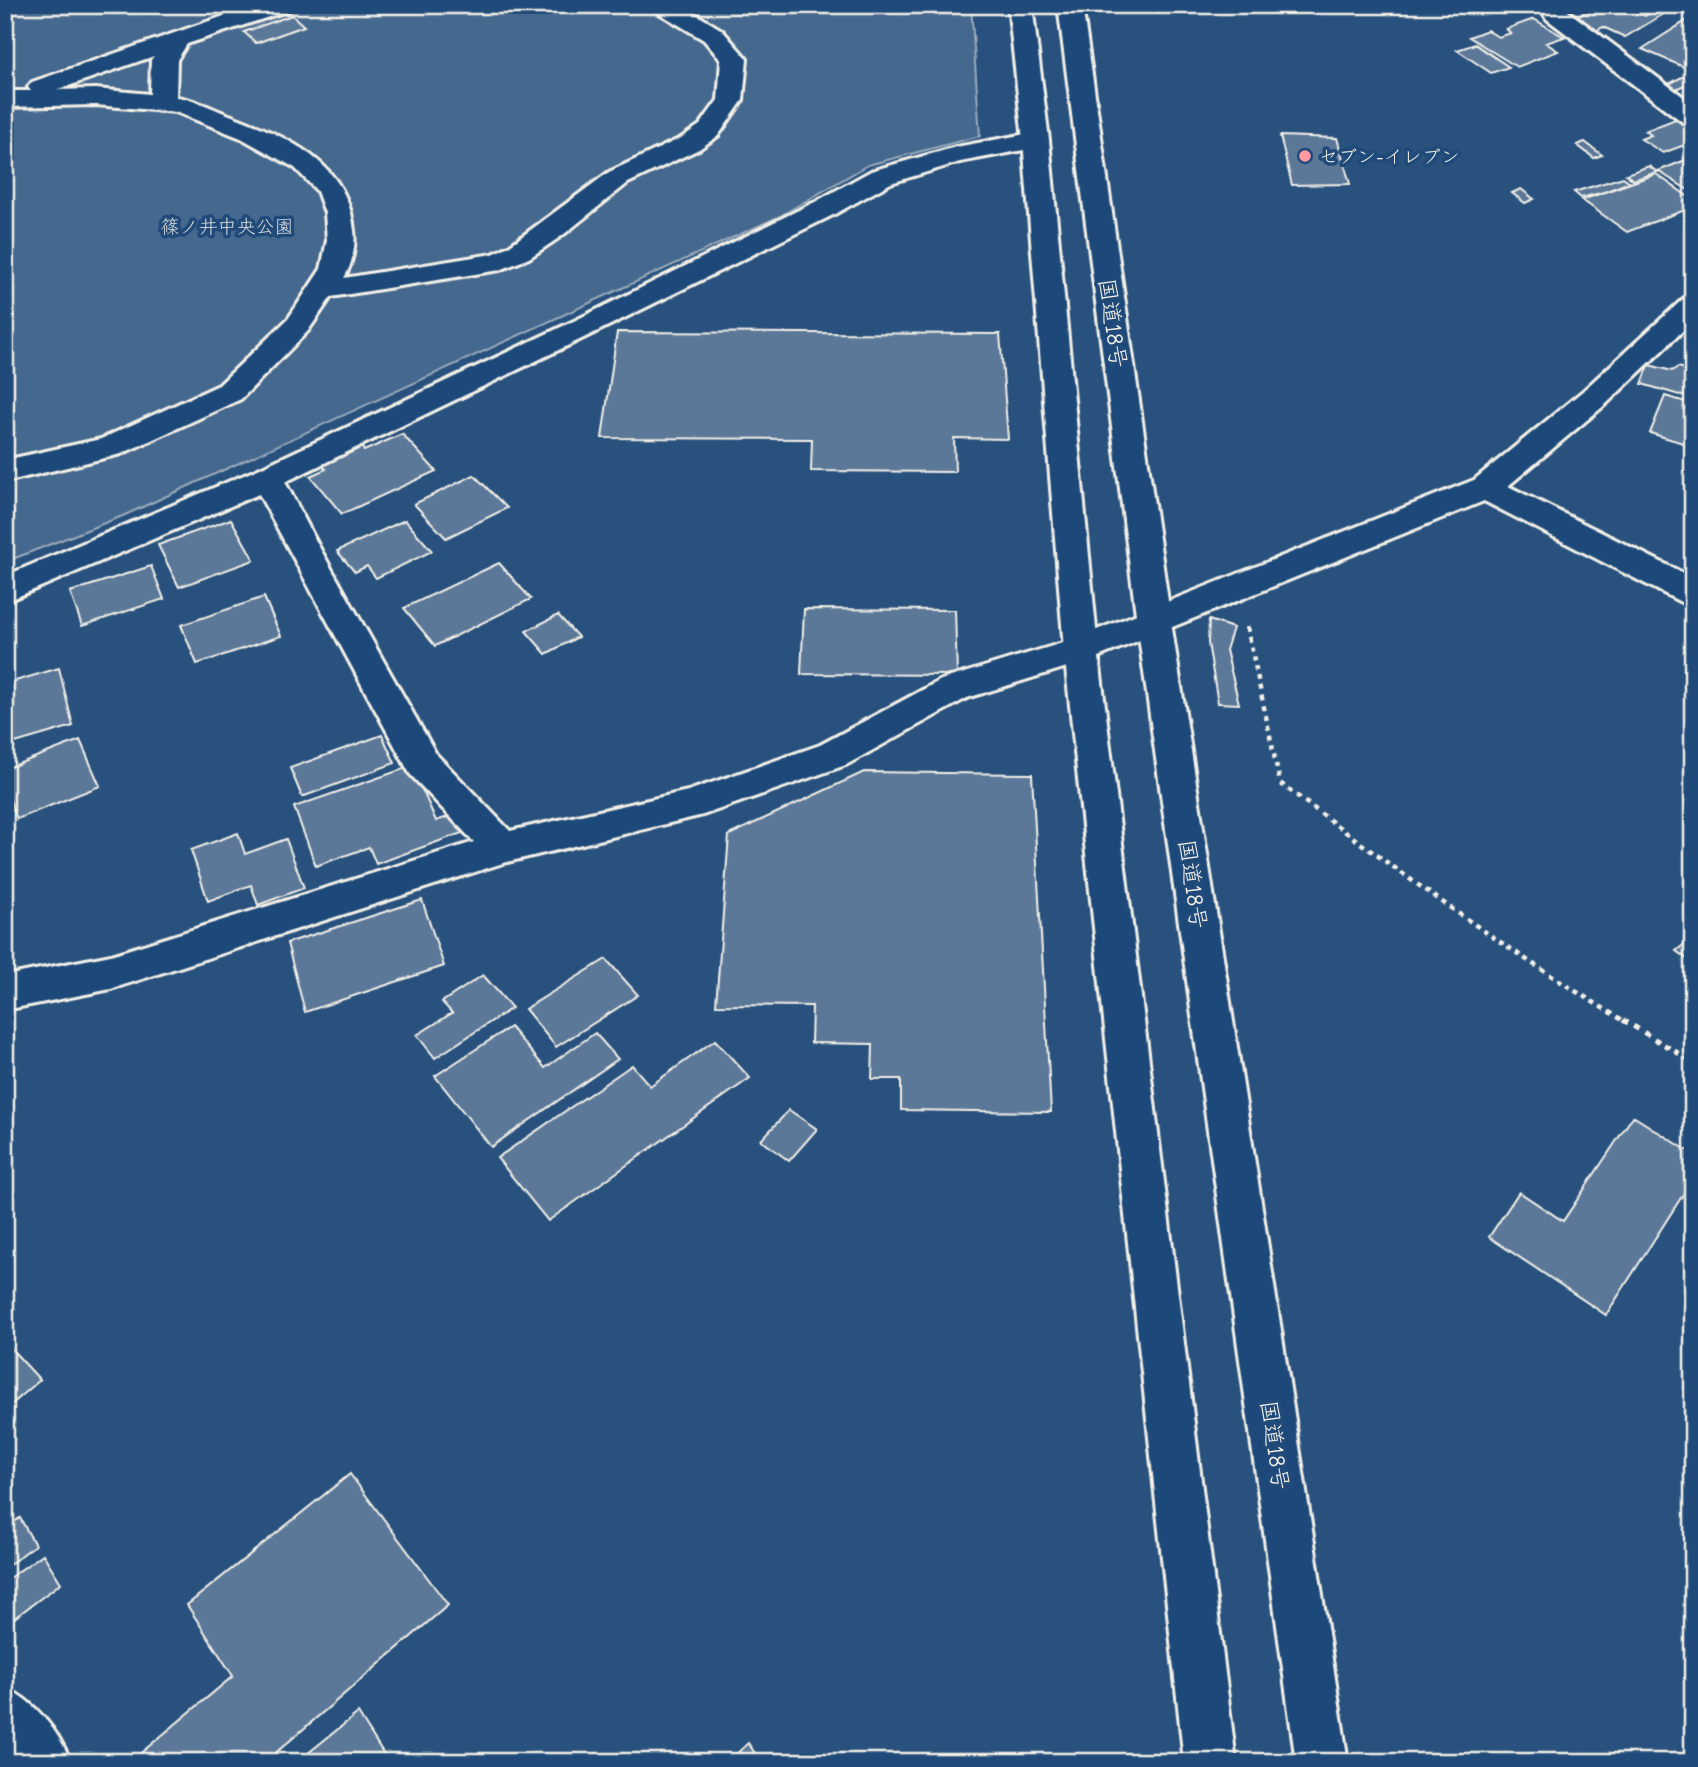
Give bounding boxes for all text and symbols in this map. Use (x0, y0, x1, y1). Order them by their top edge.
place label: セブン-イレブン (1319, 146, 1460, 168)
marker: セブン-イレブン (1297, 148, 1313, 164)
park label: 篠ノ井中央公園 (160, 216, 294, 238)
street label: 国道18号 (1093, 277, 1132, 369)
street label: 国道18号 (1173, 838, 1212, 930)
street label: 国道18号 (1255, 1399, 1294, 1491)

